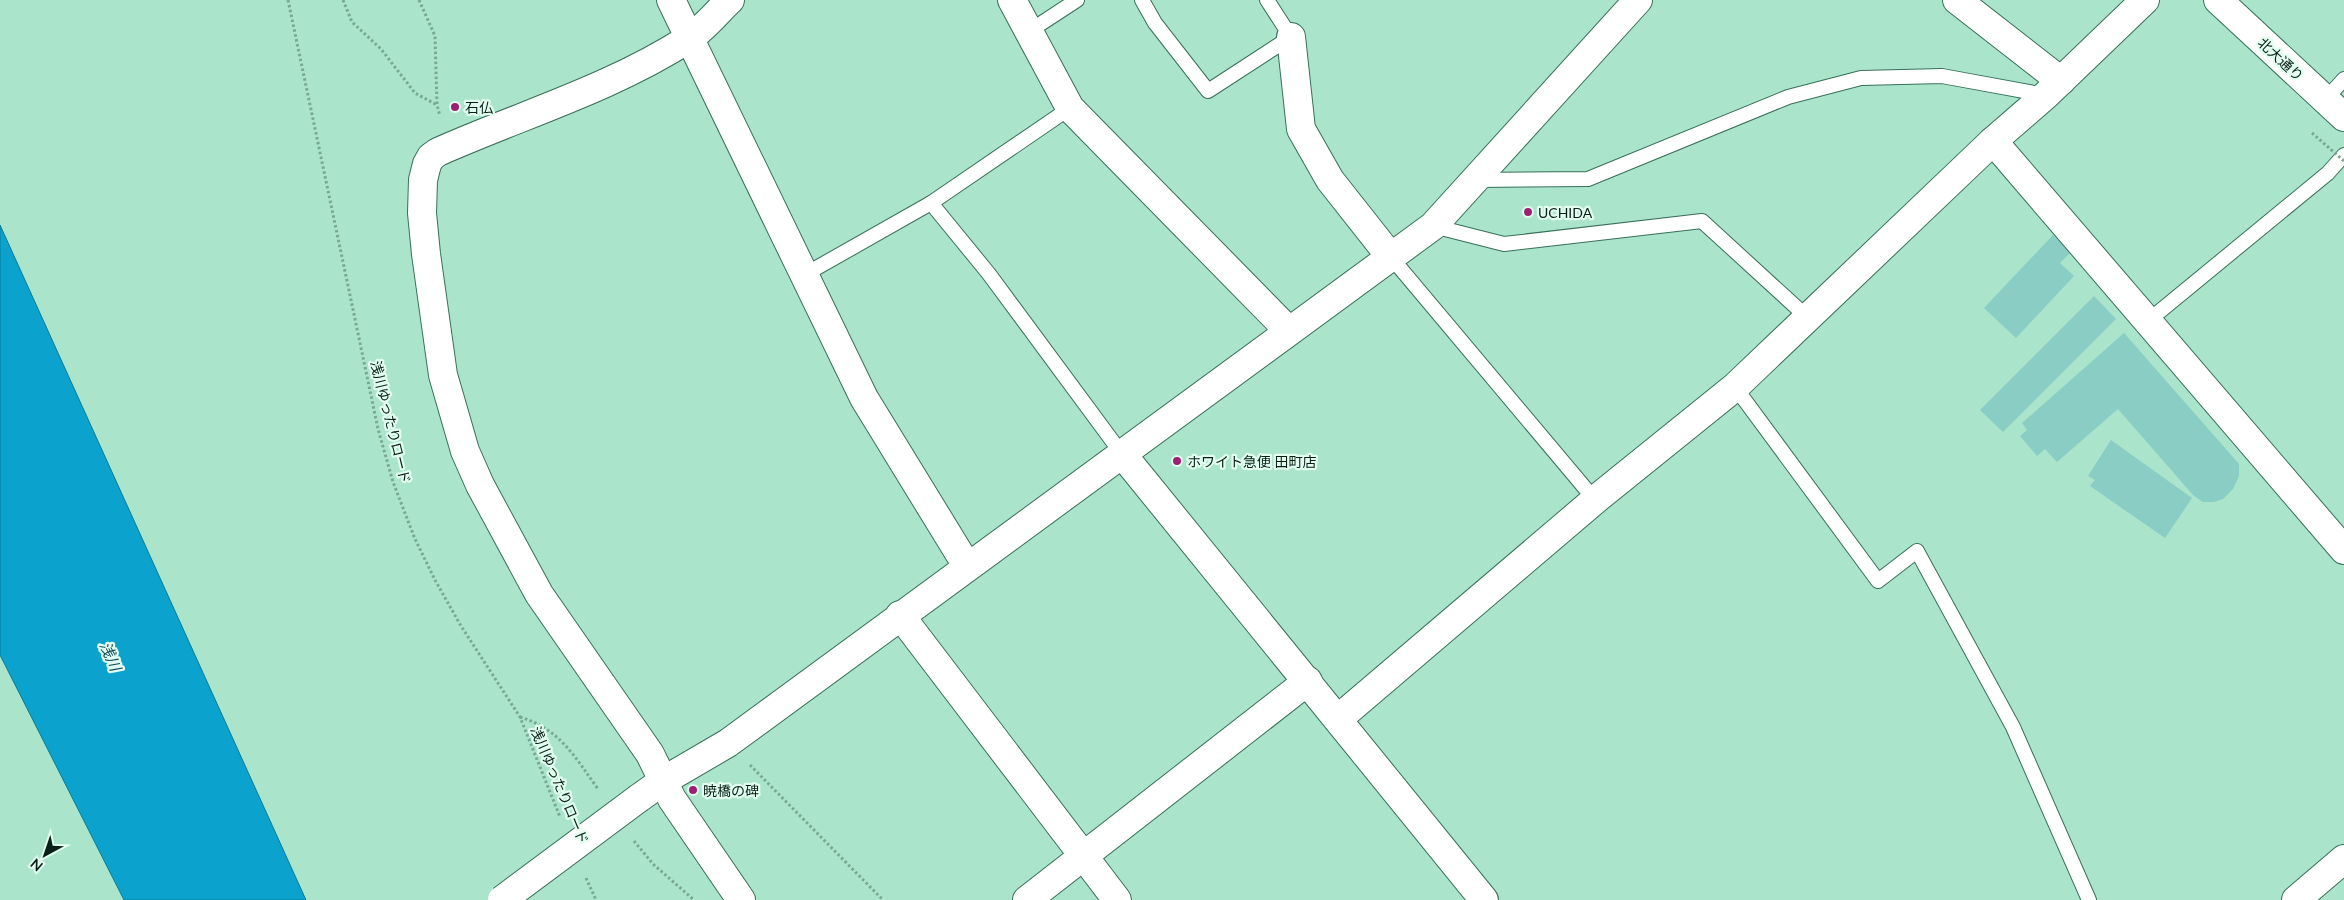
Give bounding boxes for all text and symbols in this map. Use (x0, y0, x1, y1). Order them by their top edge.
street label: 北大通り (2255, 34, 2307, 84)
place label: 石仏 (465, 99, 493, 116)
marker: 石仏 (449, 101, 461, 113)
place label: UCHIDA (1538, 204, 1593, 221)
marker: UCHIDA (1522, 206, 1534, 218)
street label: 浅川ゆったりロード (368, 359, 414, 485)
place label: ホワイト急便 田町店 (1187, 453, 1317, 470)
marker: ホワイト急便 田町店 (1171, 455, 1183, 467)
water label: 浅川 (97, 639, 126, 675)
street label: 浅川ゆったりロード (528, 724, 592, 846)
place label: 暁橋の碑 (703, 782, 759, 799)
marker: 暁橋の碑 (687, 784, 699, 796)
north arrow (20, 830, 70, 880)
text: N (27, 855, 46, 875)

